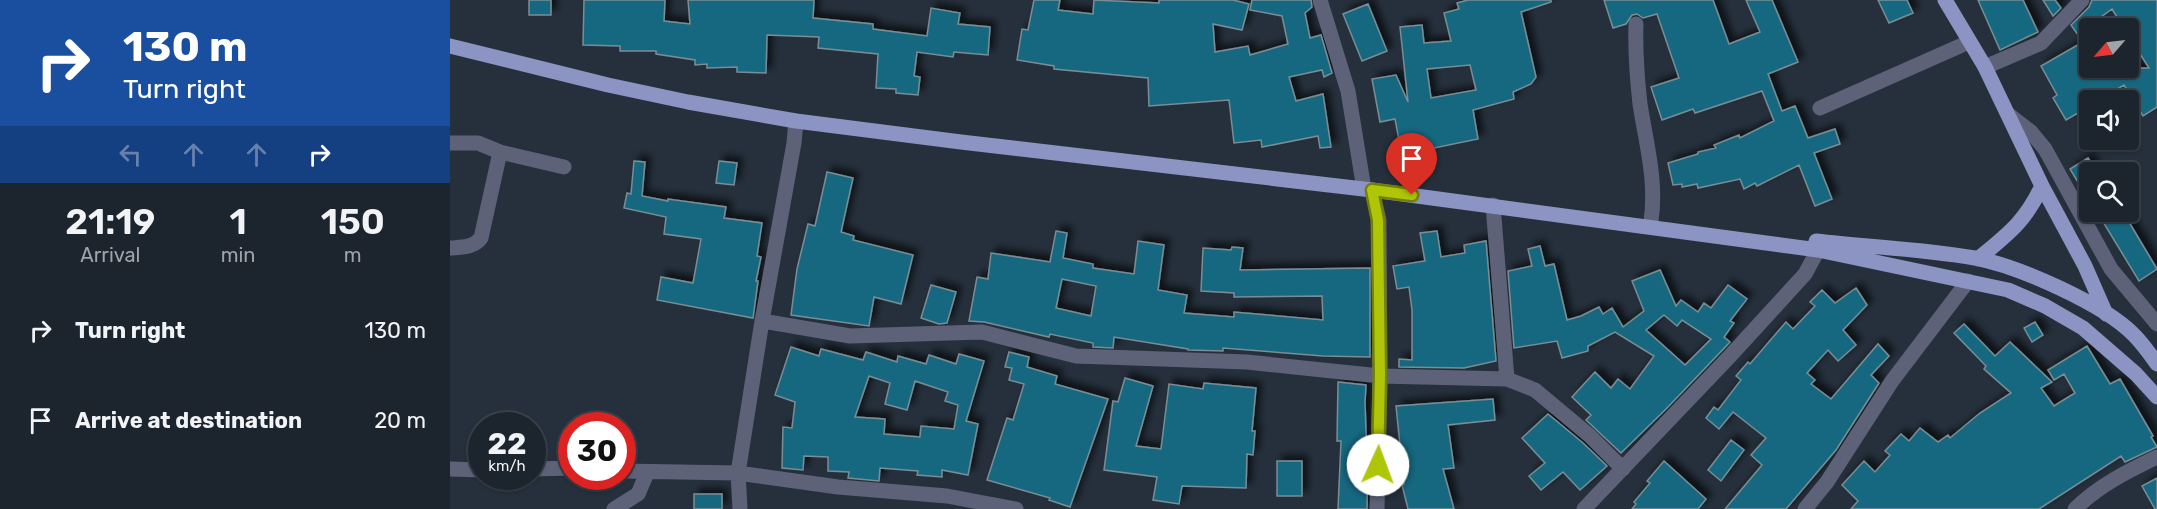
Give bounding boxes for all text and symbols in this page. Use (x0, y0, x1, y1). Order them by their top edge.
north arrow (2079, 18, 2139, 78)
map controls (2079, 18, 2139, 222)
text: 130 m (123, 22, 248, 72)
icon: right (24, 24, 102, 102)
text: Turn right (123, 73, 246, 105)
button: sound (2079, 90, 2139, 150)
pin (1386, 133, 1437, 195)
icon: left (114, 138, 147, 171)
icon: ahead (177, 138, 210, 171)
icon: ahead (240, 138, 273, 171)
icon: right (303, 138, 336, 171)
icon: arrive (1395, 142, 1428, 175)
button: search (2079, 162, 2139, 222)
text: 21:19 (65, 200, 155, 243)
text: 1 (229, 200, 247, 243)
text: 150 (321, 200, 385, 243)
text: Arrival (80, 243, 140, 267)
text: min (221, 243, 255, 267)
text: m (344, 243, 362, 267)
icon: right (24, 314, 57, 347)
text: Turn right (75, 317, 185, 344)
text: 130 m (364, 317, 426, 344)
icon: arrive (24, 404, 57, 437)
text: Arrive at destination (75, 407, 302, 434)
text: 20 m (374, 407, 426, 434)
speed limit sign: 30 (558, 412, 636, 490)
text: 22 (488, 426, 527, 462)
position arrow (1346, 433, 1410, 497)
text: km/h (488, 457, 526, 475)

